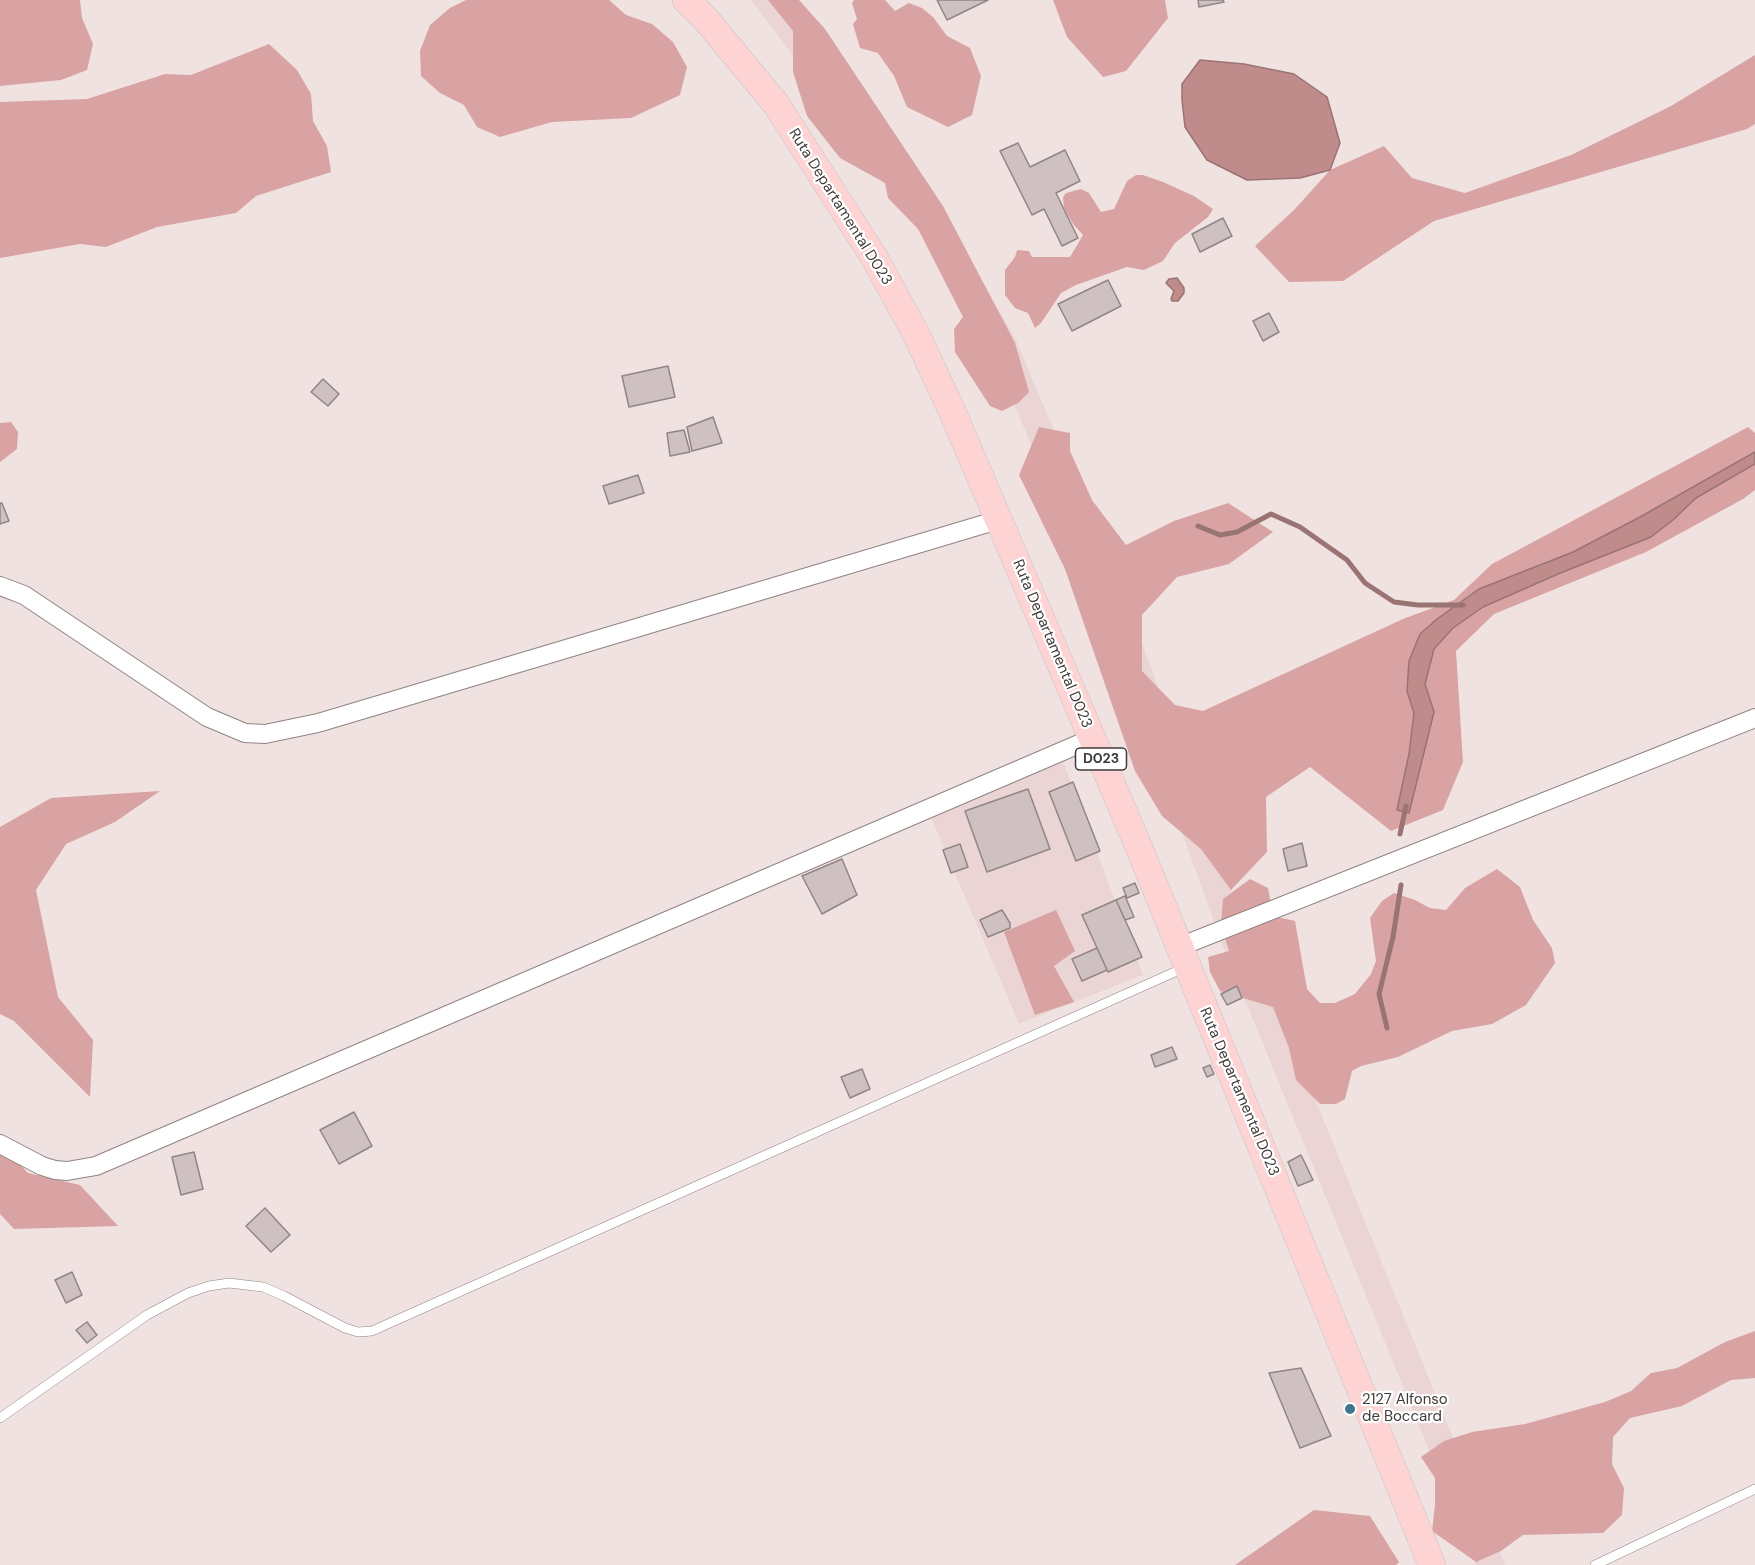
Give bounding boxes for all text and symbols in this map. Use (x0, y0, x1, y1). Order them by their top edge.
street label: Ruta Departamental D023 (784, 125, 896, 289)
street label: Ruta Departamental D023 (1008, 557, 1096, 731)
road number: D023 (1076, 748, 1126, 770)
street label: Ruta Departamental D023 (1195, 1005, 1283, 1179)
place label: 2127 Alfonso de Boccard (1362, 1391, 1448, 1426)
marker: 2127 Alfonso de Boccard (1343, 1402, 1357, 1416)

